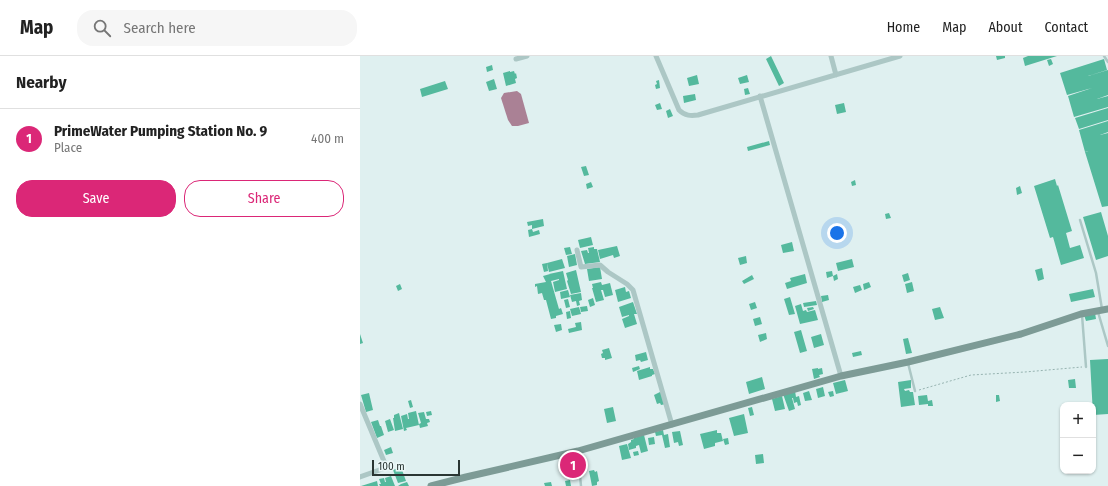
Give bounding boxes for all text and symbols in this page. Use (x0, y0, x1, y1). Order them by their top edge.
search box (77, 10, 357, 46)
text: Map (20, 16, 53, 39)
icon: search (91, 17, 113, 39)
text: Search here (123, 19, 196, 37)
text: Home (887, 19, 920, 36)
text: Map (942, 19, 966, 36)
text: About (988, 19, 1023, 36)
text: Contact (1045, 19, 1088, 36)
text: Nearby (16, 72, 67, 93)
text: PrimeWater Pumping Station No. 9 (54, 122, 267, 140)
text: 1 (26, 131, 32, 146)
text: 400 m (311, 131, 344, 146)
text: Place (54, 140, 82, 155)
button: Save (16, 180, 176, 217)
button: Share (184, 180, 344, 217)
your location (827, 223, 847, 243)
map controls (1060, 402, 1096, 474)
button: + (1060, 402, 1096, 438)
button: − (1060, 438, 1096, 474)
pin: 1 (560, 450, 586, 480)
scale bar (372, 458, 460, 477)
text: 100 m (378, 460, 405, 473)

